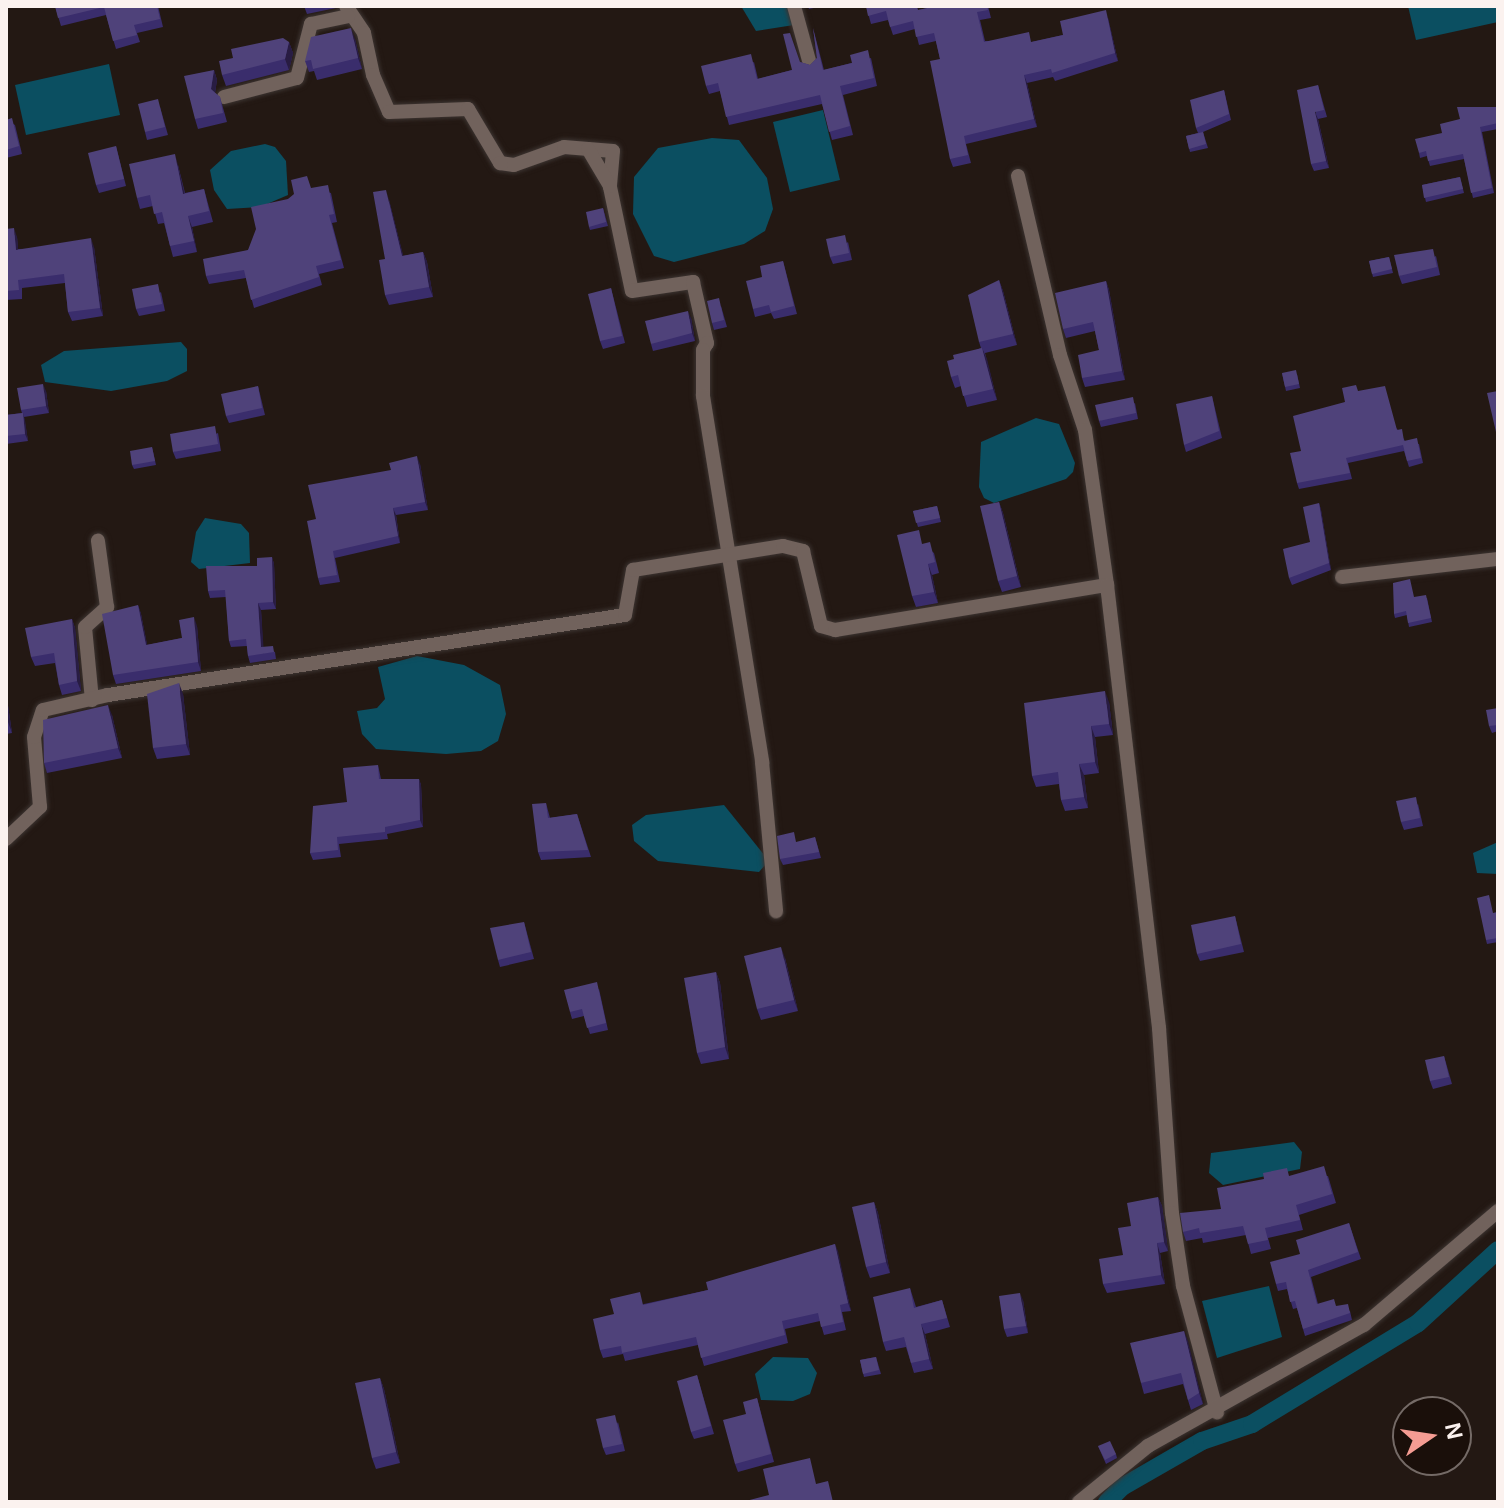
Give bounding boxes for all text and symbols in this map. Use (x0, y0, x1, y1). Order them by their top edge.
north arrow (1392, 1396, 1472, 1476)
text: N (1440, 1420, 1468, 1441)

